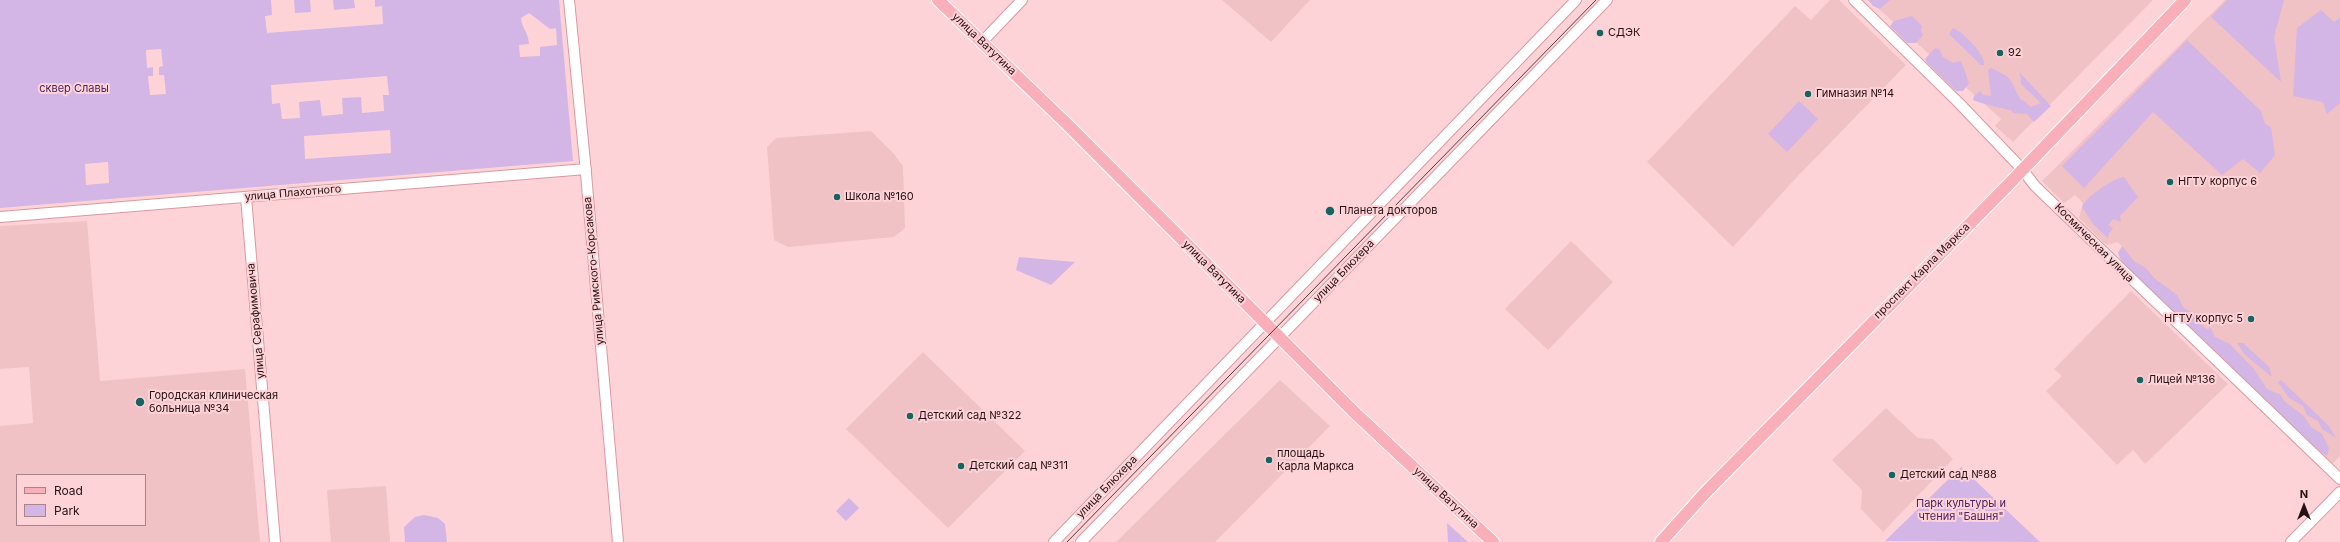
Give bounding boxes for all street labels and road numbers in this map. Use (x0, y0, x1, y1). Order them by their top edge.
street label: улица Ватутина (949, 10, 1019, 78)
street label: улица Плахотного (244, 182, 342, 204)
street label: улица Римского-Корсакова (581, 196, 607, 346)
street label: Космическая улица (2052, 201, 2136, 285)
street label: проспект Карла Маркса (1871, 220, 1973, 322)
street label: улица Блюхера (1311, 237, 1377, 305)
street label: улица Ватутина (1180, 238, 1248, 306)
street label: улица Серафимовича (244, 263, 268, 379)
street label: улица Блюхера (1074, 453, 1140, 521)
street label: улица Ватутина (1411, 465, 1481, 531)

